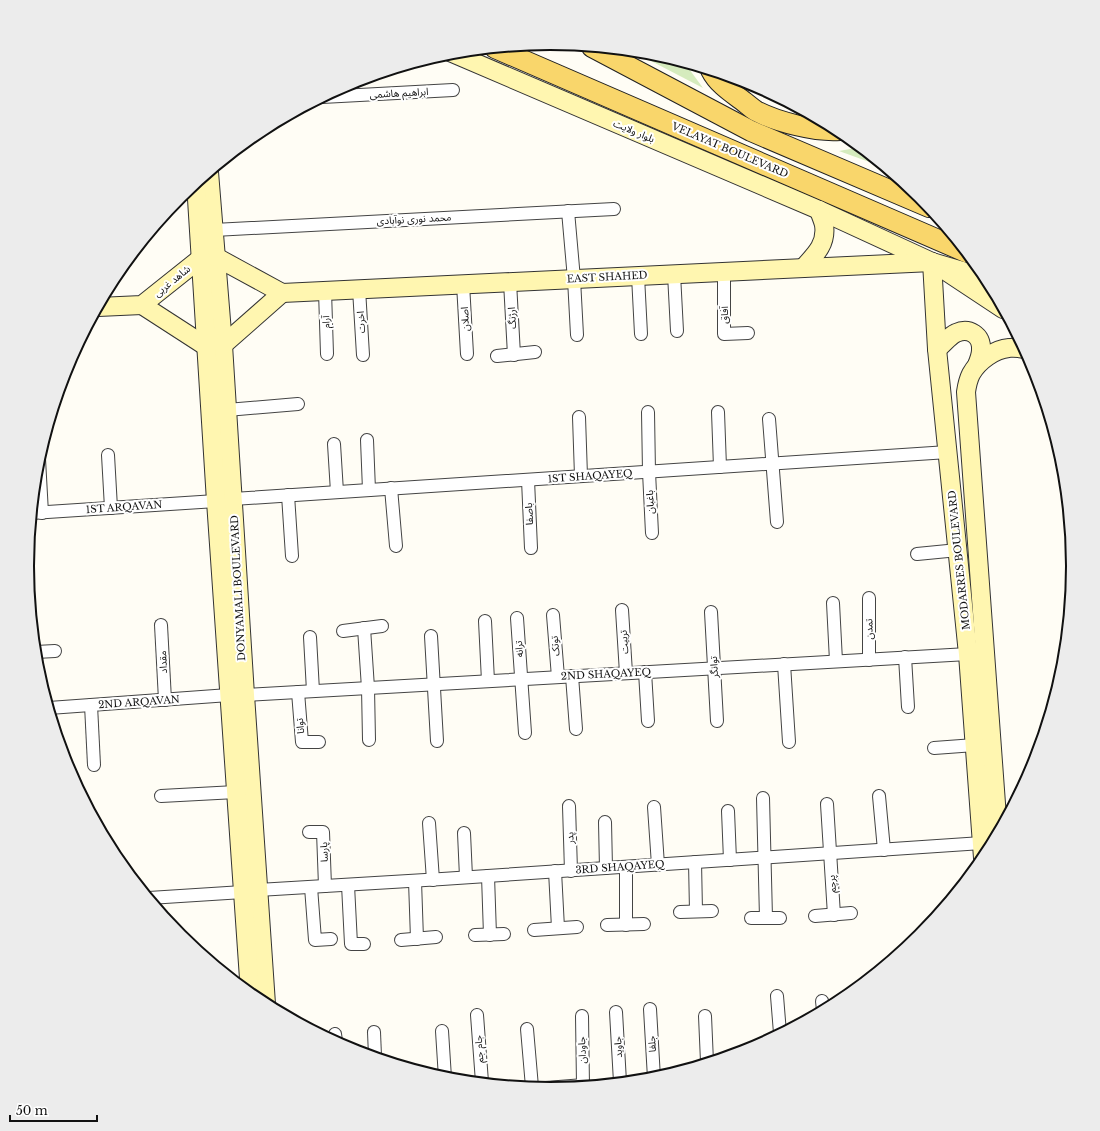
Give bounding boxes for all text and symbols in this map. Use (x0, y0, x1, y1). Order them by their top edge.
street label: ابراهیم هاشمی (369, 85, 429, 102)
street label: بلوار ولایت (611, 117, 657, 146)
street label: VELAYAT BOULEVARD (669, 119, 790, 181)
street label: محمد نوری نوآبادی (376, 211, 452, 227)
street label: شاهد غربی (151, 262, 193, 300)
street label: EAST SHAHED (566, 268, 648, 286)
street label: آفاق (718, 305, 731, 324)
street label: اصلان (458, 307, 472, 331)
street label: ارژنگ (505, 307, 519, 329)
street label: اخرت (354, 311, 368, 333)
street label: آرام (319, 314, 335, 329)
street label: 1ST SHAQAYEQ (547, 467, 633, 485)
street label: باغبان (643, 489, 657, 514)
street label: MODARRES BOULEVARD (945, 489, 973, 630)
street label: 1ST ARQAVAN (85, 498, 163, 516)
street label: باصفا (522, 502, 536, 526)
street label: DONYAMALI BOULEVARD (228, 515, 248, 661)
street label: تمدن (862, 618, 876, 640)
street label: تربیت (617, 630, 631, 654)
street label: توتک (548, 635, 562, 657)
street label: ترانه (512, 640, 526, 658)
street label: مقداد (156, 650, 170, 674)
street label: توانگر (707, 656, 721, 679)
street label: 2ND SHAQAYEQ (561, 665, 652, 683)
street label: 2ND ARQAVAN (98, 693, 180, 711)
street label: توانا (293, 718, 307, 734)
street label: پدر (563, 832, 577, 845)
street label: پارسا (317, 842, 331, 862)
street label: 3RD SHAQAYEQ (575, 857, 665, 877)
street label: پرچم (825, 874, 840, 893)
street label: جام جم (472, 1034, 488, 1063)
street label: جلفا (645, 1035, 659, 1053)
street label: جاودان (575, 1036, 589, 1064)
street label: جاوید (611, 1036, 625, 1058)
scale bar (10, 1097, 97, 1123)
text: 50 m (16, 1103, 48, 1118)

